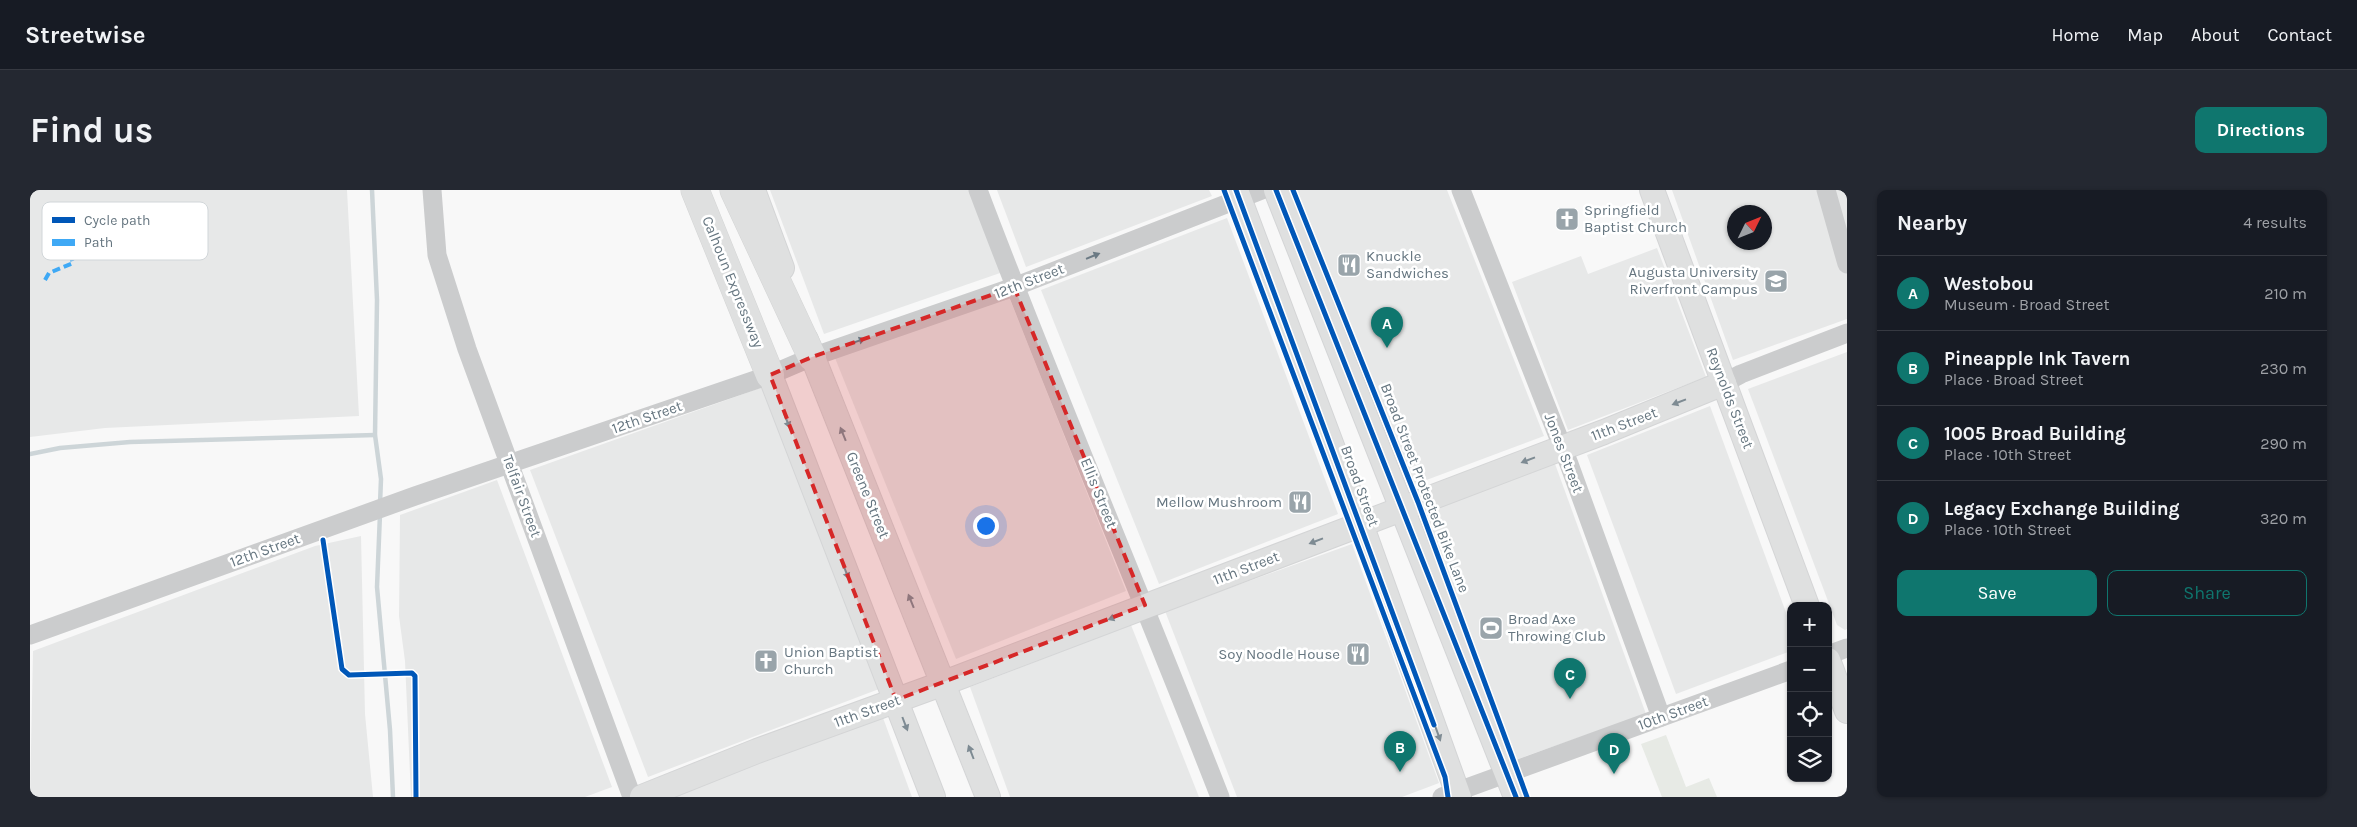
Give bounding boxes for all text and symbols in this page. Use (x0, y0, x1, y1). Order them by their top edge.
text: Streetwise (25, 21, 146, 49)
text: Home (2051, 24, 2099, 46)
text: Map (2127, 24, 2163, 46)
text: About (2191, 24, 2240, 46)
text: Contact (2268, 24, 2332, 46)
button: Directions (2195, 107, 2327, 153)
text: Find us (30, 110, 153, 151)
place label: Springfield Baptist Church (1584, 201, 1687, 236)
legend (42, 202, 208, 260)
north arrow (1727, 205, 1772, 250)
church icon: Springfield Baptist Church (1554, 206, 1580, 232)
text: Nearby (1897, 211, 1967, 235)
text: Cycle path (84, 212, 150, 229)
text: 4 results (2243, 213, 2307, 232)
street label: Calhoun Expressway (698, 214, 768, 351)
text: Path (84, 234, 113, 251)
place label: Knuckle Sandwiches (1366, 247, 1449, 282)
one-way arrow (1086, 252, 1101, 260)
restaurant icon: Knuckle Sandwiches (1336, 252, 1362, 278)
street label: 12th Street (992, 259, 1067, 302)
place label: Augusta University Riverfront Campus (1628, 263, 1758, 298)
school or university icon: Augusta University Riverfront Campus (1763, 268, 1789, 294)
text: Westobou (1944, 273, 2034, 295)
text: A (1908, 284, 1918, 303)
text: 210 m (2264, 284, 2307, 303)
text: Museum · Broad Street (1944, 295, 2109, 314)
pin: A (1371, 307, 1403, 348)
one-way arrow (851, 337, 866, 345)
street label: Reynolds Street (1702, 345, 1758, 451)
text: Pineapple Ink Tavern (1944, 348, 2130, 370)
text: B (1908, 359, 1918, 378)
text: 230 m (2260, 359, 2307, 378)
text: Place · Broad Street (1944, 370, 2084, 389)
street label: Broad Street Protected Bike Lane (1377, 381, 1473, 595)
street label: 12th Street (610, 396, 685, 437)
one-way arrow (1672, 399, 1687, 407)
street label: 11th Street (1588, 403, 1660, 445)
street label: Jones Street (1541, 411, 1588, 496)
one-way arrow (783, 414, 791, 429)
text: 1005 Broad Building (1944, 423, 2126, 445)
one-way arrow (839, 426, 847, 441)
text: C (1908, 434, 1918, 453)
text: 290 m (2260, 434, 2307, 453)
street label: Broad Street (1337, 443, 1383, 529)
text: Place · 10th Street (1944, 445, 2071, 464)
street label: Greene Street (842, 449, 894, 541)
street label: Telfair Street (499, 452, 545, 540)
street label: Ellis Street (1077, 455, 1121, 531)
one-way arrow (1521, 457, 1535, 465)
restaurant icon: Mellow Mushroom (1287, 489, 1313, 515)
place label: Mellow Mushroom (1156, 493, 1282, 511)
text: Legacy Exchange Building (1944, 498, 2180, 520)
text: D (1908, 509, 1918, 528)
text: 320 m (2260, 509, 2307, 528)
your location (973, 513, 999, 539)
text: Place · 10th Street (1944, 520, 2071, 539)
street label: 12th Street (228, 529, 303, 571)
one-way arrow (1308, 537, 1323, 545)
street label: 11th Street (1210, 547, 1282, 589)
one-way arrow (842, 565, 850, 580)
button: Save (1897, 570, 2097, 616)
button: Share (2107, 570, 2307, 616)
one-way arrow (906, 594, 914, 608)
map controls (1787, 602, 1832, 782)
button: + (1787, 602, 1832, 647)
place label: Broad Axe Throwing Club (1508, 610, 1606, 645)
one-way arrow (1107, 614, 1122, 621)
sports icon: Broad Axe Throwing Club (1478, 615, 1504, 641)
restaurant icon: Soy Noodle House (1345, 641, 1371, 667)
place label: Union Baptist Church (784, 643, 878, 678)
place label: Soy Noodle House (1218, 645, 1340, 663)
button: − (1787, 647, 1832, 692)
church icon: Union Baptist Church (753, 648, 779, 674)
pin: C (1554, 658, 1586, 699)
street label: 11th Street (831, 691, 903, 731)
street label: 10th Street (1635, 692, 1711, 734)
button: locate (1787, 692, 1832, 737)
one-way arrow (902, 716, 909, 731)
one-way arrow (1435, 727, 1442, 742)
pin: B (1384, 731, 1416, 772)
pin: D (1598, 733, 1630, 774)
button: layers (1787, 737, 1832, 782)
one-way arrow (967, 744, 974, 759)

